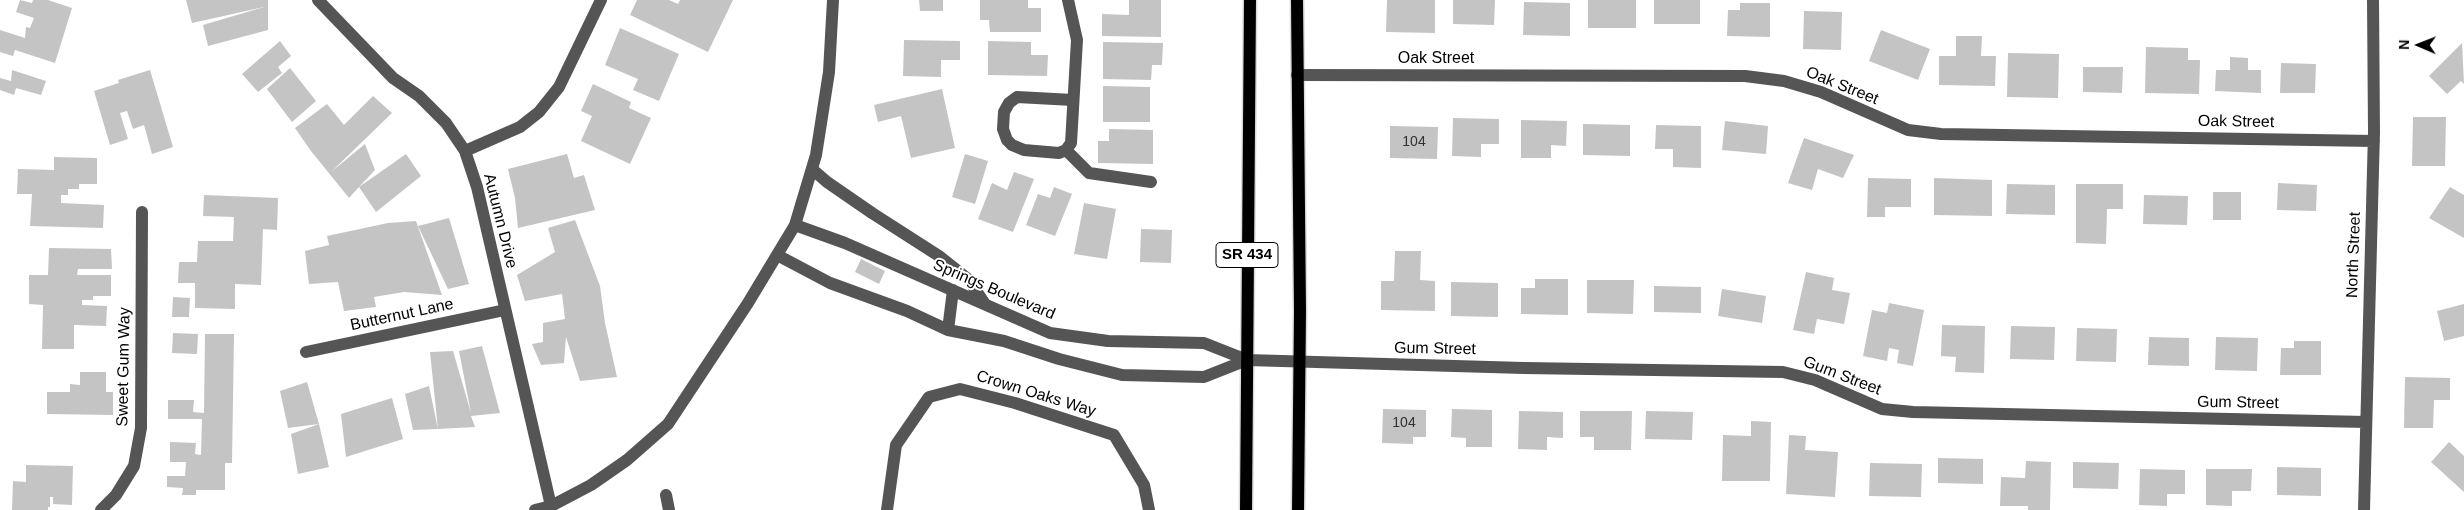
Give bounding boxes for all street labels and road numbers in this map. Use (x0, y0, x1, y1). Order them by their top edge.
street label: Oak Street (1398, 49, 1474, 69)
street label: Oak Street (1803, 63, 1881, 109)
street label: Oak Street (2198, 112, 2274, 132)
street label: Autumn Drive (479, 172, 521, 270)
street label: North Street (2343, 212, 2365, 298)
road number: SR 434 (1216, 242, 1278, 268)
street label: Springs Boulevard (930, 256, 1058, 324)
street label: Butternut Lane (349, 295, 455, 335)
street label: Sweet Gum Way (113, 307, 135, 427)
street label: Gum Street (1394, 339, 1476, 359)
street label: Gum Street (1800, 352, 1884, 400)
street label: Crown Oaks Way (974, 367, 1098, 421)
street label: Gum Street (2197, 393, 2279, 413)

